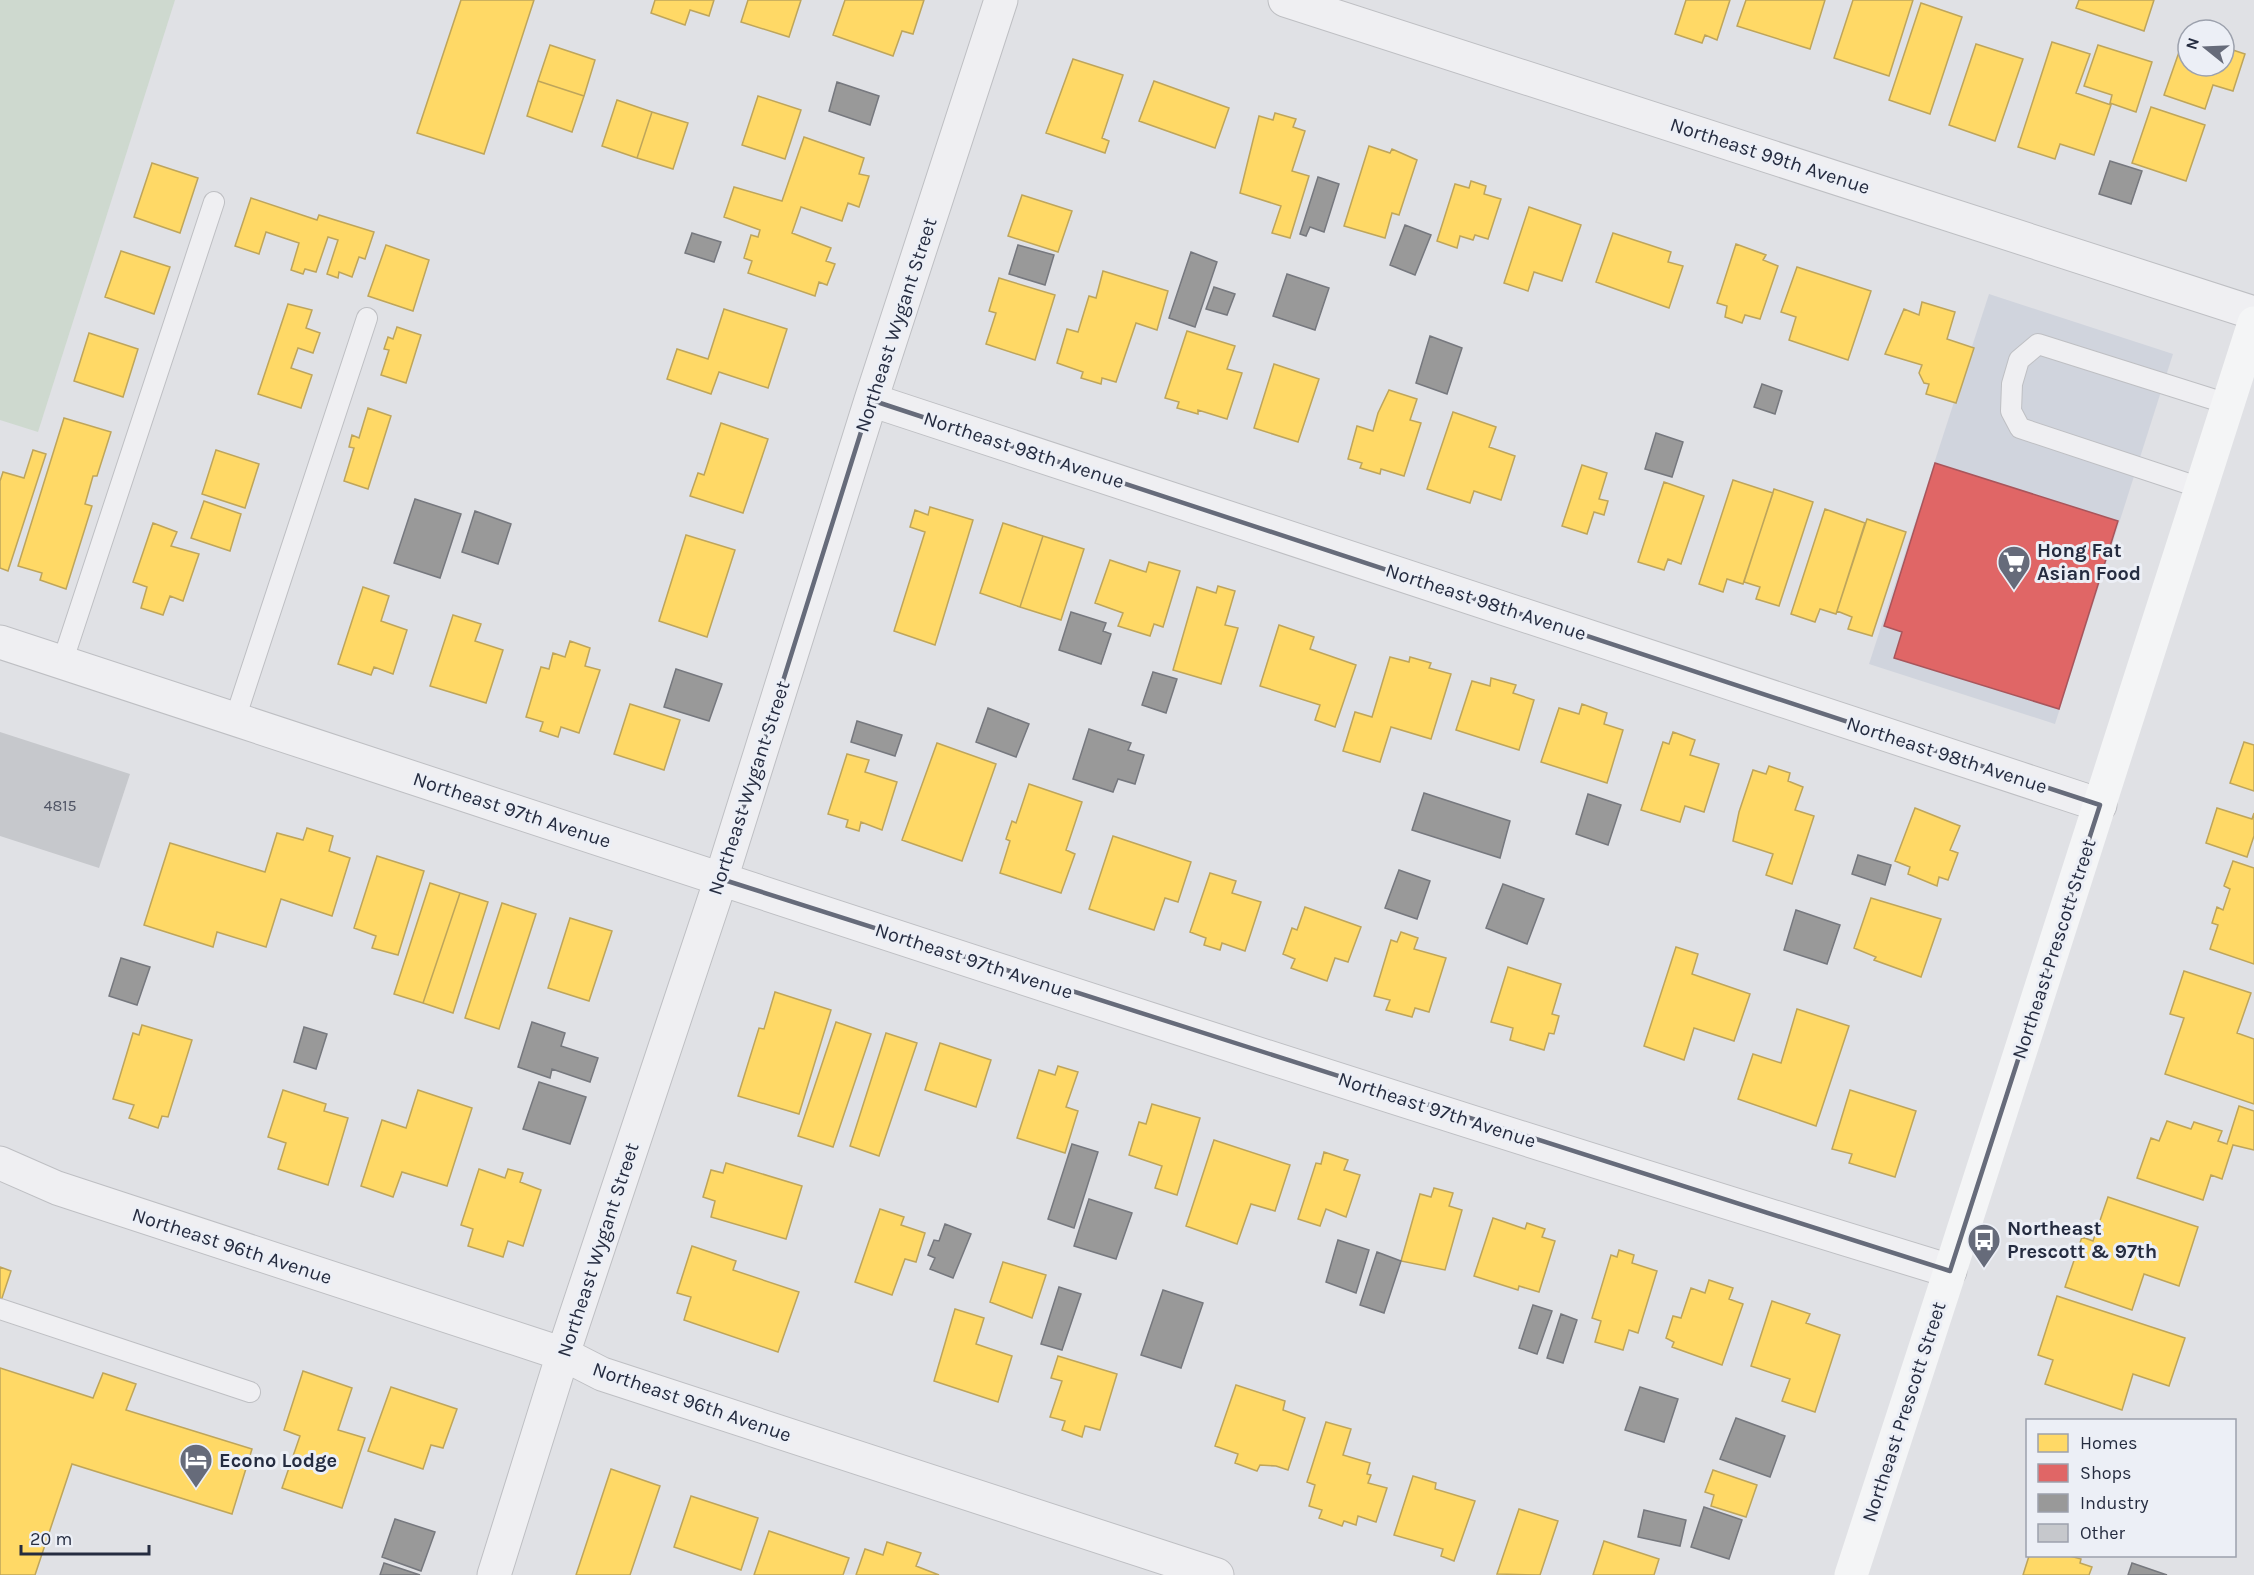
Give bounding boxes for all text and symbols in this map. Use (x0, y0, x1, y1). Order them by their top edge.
north arrow (2176, 18, 2236, 78)
text: N (2181, 35, 2203, 52)
street label: Northeast 99th Avenue (1667, 113, 1873, 199)
street label: Northeast Wygant Street (850, 214, 942, 435)
street label: Northeast 98th Avenue (921, 407, 1127, 493)
place label: Hong Fat Asian Food (2037, 539, 2141, 585)
supermarket icon: Hong Fat Asian Food (1996, 544, 2032, 591)
street label: Northeast 98th Avenue (1383, 559, 1589, 645)
street label: Northeast Wygant Street (703, 677, 795, 898)
street label: Northeast 98th Avenue (1844, 712, 2050, 798)
street label: Northeast 97th Avenue (410, 767, 614, 853)
house number: 4815 (43, 796, 77, 815)
street label: Northeast Prescott Street (2007, 835, 2101, 1062)
street label: Northeast 97th Avenue (872, 918, 1076, 1004)
street label: Northeast 97th Avenue (1335, 1067, 1539, 1153)
street label: Northeast Wygant Street (552, 1139, 644, 1360)
street label: Northeast 96th Avenue (129, 1203, 335, 1289)
place label: Northeast Prescott & 97th (2007, 1217, 2157, 1263)
bus stop icon: Northeast Prescott & 97th (1966, 1222, 2002, 1269)
street label: Northeast Prescott Street (1857, 1298, 1951, 1525)
street label: Northeast 96th Avenue (590, 1357, 794, 1447)
legend (2026, 1419, 2236, 1557)
text: Homes (2080, 1432, 2137, 1454)
hotel icon: Econo Lodge (178, 1442, 214, 1489)
place label: Econo Lodge (219, 1449, 337, 1472)
text: Shops (2080, 1462, 2132, 1484)
text: Industry (2080, 1492, 2149, 1514)
scale bar (21, 1518, 148, 1556)
text: Other (2080, 1522, 2125, 1544)
text: 20 m (30, 1528, 72, 1550)

